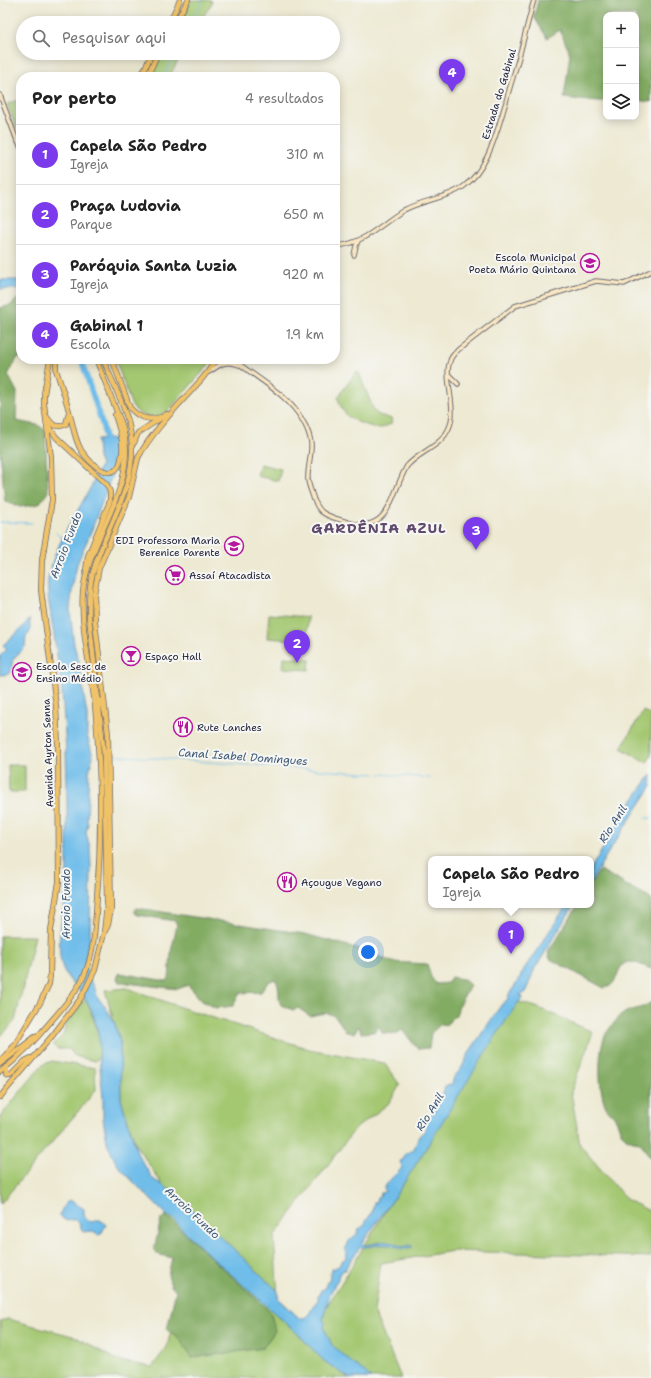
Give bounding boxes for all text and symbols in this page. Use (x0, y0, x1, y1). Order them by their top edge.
map controls (603, 12, 639, 120)
button: + (603, 12, 639, 48)
search box (16, 16, 340, 60)
icon: search (30, 27, 52, 49)
text: Pesquisar aqui (62, 28, 166, 48)
street label: Estrada do Gabinal (479, 47, 519, 141)
button: − (603, 48, 639, 84)
pin: 4 (439, 59, 465, 92)
button: layers (603, 84, 639, 120)
text: Por perto (32, 87, 117, 109)
text: 4 resultados (245, 90, 324, 107)
text: Capela São Pedro (70, 136, 207, 156)
text: 1 (42, 146, 48, 163)
text: 310 m (286, 146, 324, 163)
text: Igreja (70, 156, 108, 173)
text: Praça Ludovia (70, 196, 181, 216)
text: 2 (40, 206, 50, 223)
text: 650 m (283, 206, 324, 223)
text: Parque (70, 216, 113, 233)
place label: Escola Municipal Poeta Mário Quintana (469, 251, 577, 276)
school or university icon: Escola Municipal Poeta Mário Quintana (579, 252, 601, 274)
text: Paróquia Santa Luzia (70, 256, 237, 276)
text: 3 (40, 266, 50, 283)
text: 920 m (282, 266, 324, 283)
text: Igreja (70, 276, 108, 293)
text: Gabinal 1 (70, 316, 143, 336)
text: 4 (40, 326, 50, 343)
text: 1.9 km (286, 326, 324, 343)
text: Escola (70, 336, 110, 353)
water label: Arroio Fundo (46, 509, 86, 580)
pin: 3 (463, 517, 489, 550)
district label: GARDÊNIA AZUL (311, 519, 447, 537)
place label: EDI Professora Maria Berenice Parente (116, 534, 221, 559)
school or university icon: EDI Professora Maria Berenice Parente (223, 535, 245, 557)
supermarket icon: Assaí Atacadista (164, 564, 186, 586)
place label: Assaí Atacadista (189, 569, 271, 582)
pin: 2 (284, 630, 310, 663)
bar icon: Espaço Hall (120, 645, 142, 667)
place label: Espaço Hall (145, 650, 201, 663)
place label: Escola Sesc de Ensino Médio (36, 660, 107, 685)
school or university icon: Escola Sesc de Ensino Médio (11, 661, 33, 683)
street label: Avenida Ayrton Senna (40, 698, 56, 808)
restaurant icon: Rute Lanches (172, 716, 194, 738)
place label: Rute Lanches (197, 721, 262, 734)
water label: Canal Isabel Domingues (178, 745, 308, 769)
water label: Rio Anil (595, 802, 631, 846)
popup (428, 856, 594, 908)
text: Capela São Pedro (443, 864, 579, 884)
water label: Arroio Fundo (59, 869, 74, 939)
restaurant icon: Açougue Vegano (276, 871, 298, 893)
place label: Açougue Vegano (301, 876, 382, 889)
text: Igreja (443, 884, 481, 901)
pin: 1 (498, 921, 524, 954)
your location (358, 942, 378, 962)
water label: Rio Anil (412, 1090, 448, 1134)
water label: Arroio Fundo (161, 1184, 223, 1243)

